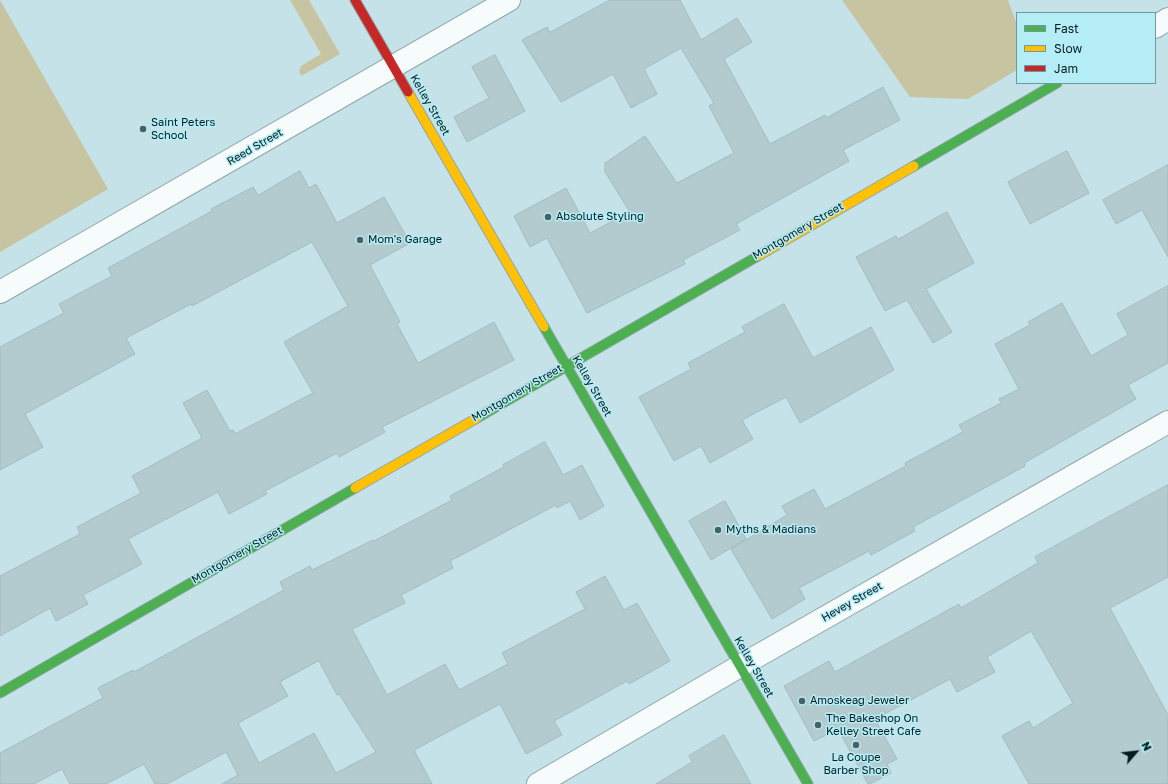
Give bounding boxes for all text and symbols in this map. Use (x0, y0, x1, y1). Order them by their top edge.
legend (1016, 12, 1156, 84)
text: Fast (1054, 21, 1079, 36)
text: Slow (1054, 41, 1082, 56)
text: Jam (1054, 61, 1078, 76)
street label: Kelley Street (407, 72, 453, 138)
place label: Saint Peters School (151, 116, 215, 142)
marker: Saint Peters School (138, 124, 148, 134)
street label: Reed Street (225, 126, 285, 168)
street label: Montgomery Street (750, 200, 846, 262)
place label: Absolute Styling (556, 210, 644, 224)
marker: Absolute Styling (543, 212, 553, 222)
place label: Mom's Garage (368, 233, 442, 247)
marker: Mom's Garage (355, 235, 365, 245)
street label: Kelley Street (569, 353, 615, 419)
street label: Montgomery Street (469, 362, 565, 424)
place label: Myths & Madians (726, 523, 816, 537)
street label: Montgomery Street (189, 524, 285, 586)
marker: Myths & Madians (713, 525, 723, 535)
street label: Hevey Street (819, 579, 885, 625)
street label: Kelley Street (731, 634, 777, 700)
place label: Amoskeag Jeweler (810, 694, 909, 708)
marker: Amoskeag Jeweler (797, 696, 807, 706)
place label: The Bakeshop On Kelley Street Cafe (826, 712, 921, 738)
marker: The Bakeshop On Kelley Street Cafe (813, 720, 823, 730)
north arrow (1116, 732, 1156, 772)
text: N (1139, 739, 1155, 753)
marker: La Coupe Barber Shop (851, 740, 861, 750)
place label: La Coupe Barber Shop (823, 751, 889, 777)

